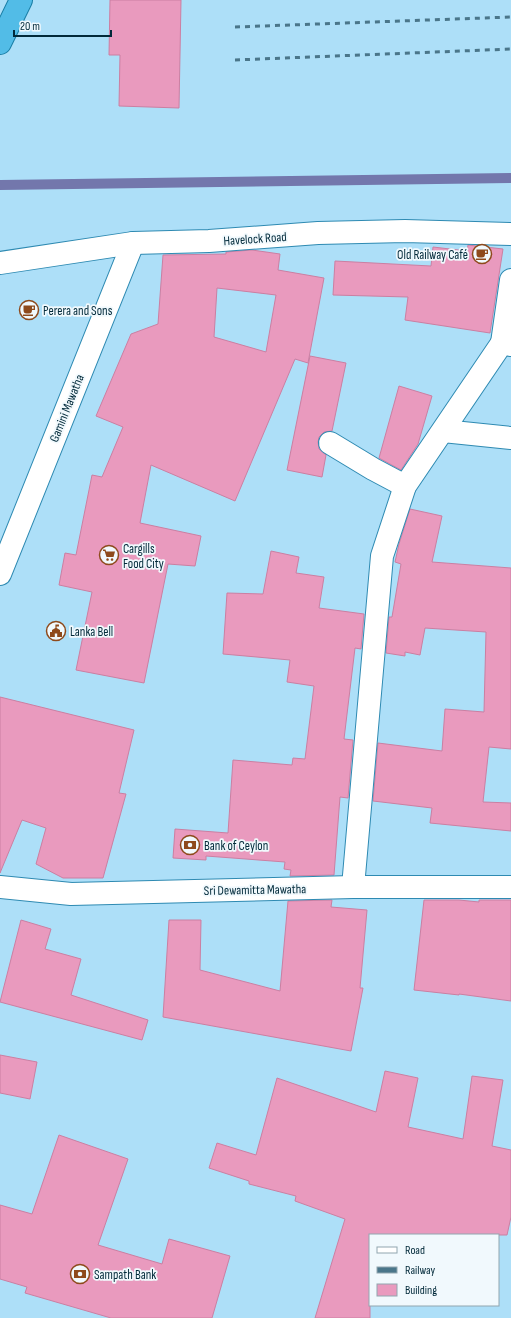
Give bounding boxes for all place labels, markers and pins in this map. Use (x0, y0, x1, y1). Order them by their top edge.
cafe icon: Old Railway Café (471, 243, 493, 265)
place label: Old Railway Café (397, 247, 468, 263)
cafe icon: Perera and Sons (18, 299, 40, 321)
place label: Perera and Sons (43, 303, 113, 319)
place label: Cargills Food City (123, 541, 164, 572)
supermarket icon: Cargills Food City (98, 544, 120, 566)
public building icon: Lanka Bell (45, 620, 67, 642)
place label: Lanka Bell (70, 624, 113, 640)
bank icon: Bank of Ceylon (179, 834, 201, 856)
place label: Bank of Ceylon (204, 838, 268, 854)
bank icon: Sampath Bank (69, 1263, 91, 1285)
place label: Sampath Bank (94, 1267, 156, 1283)

